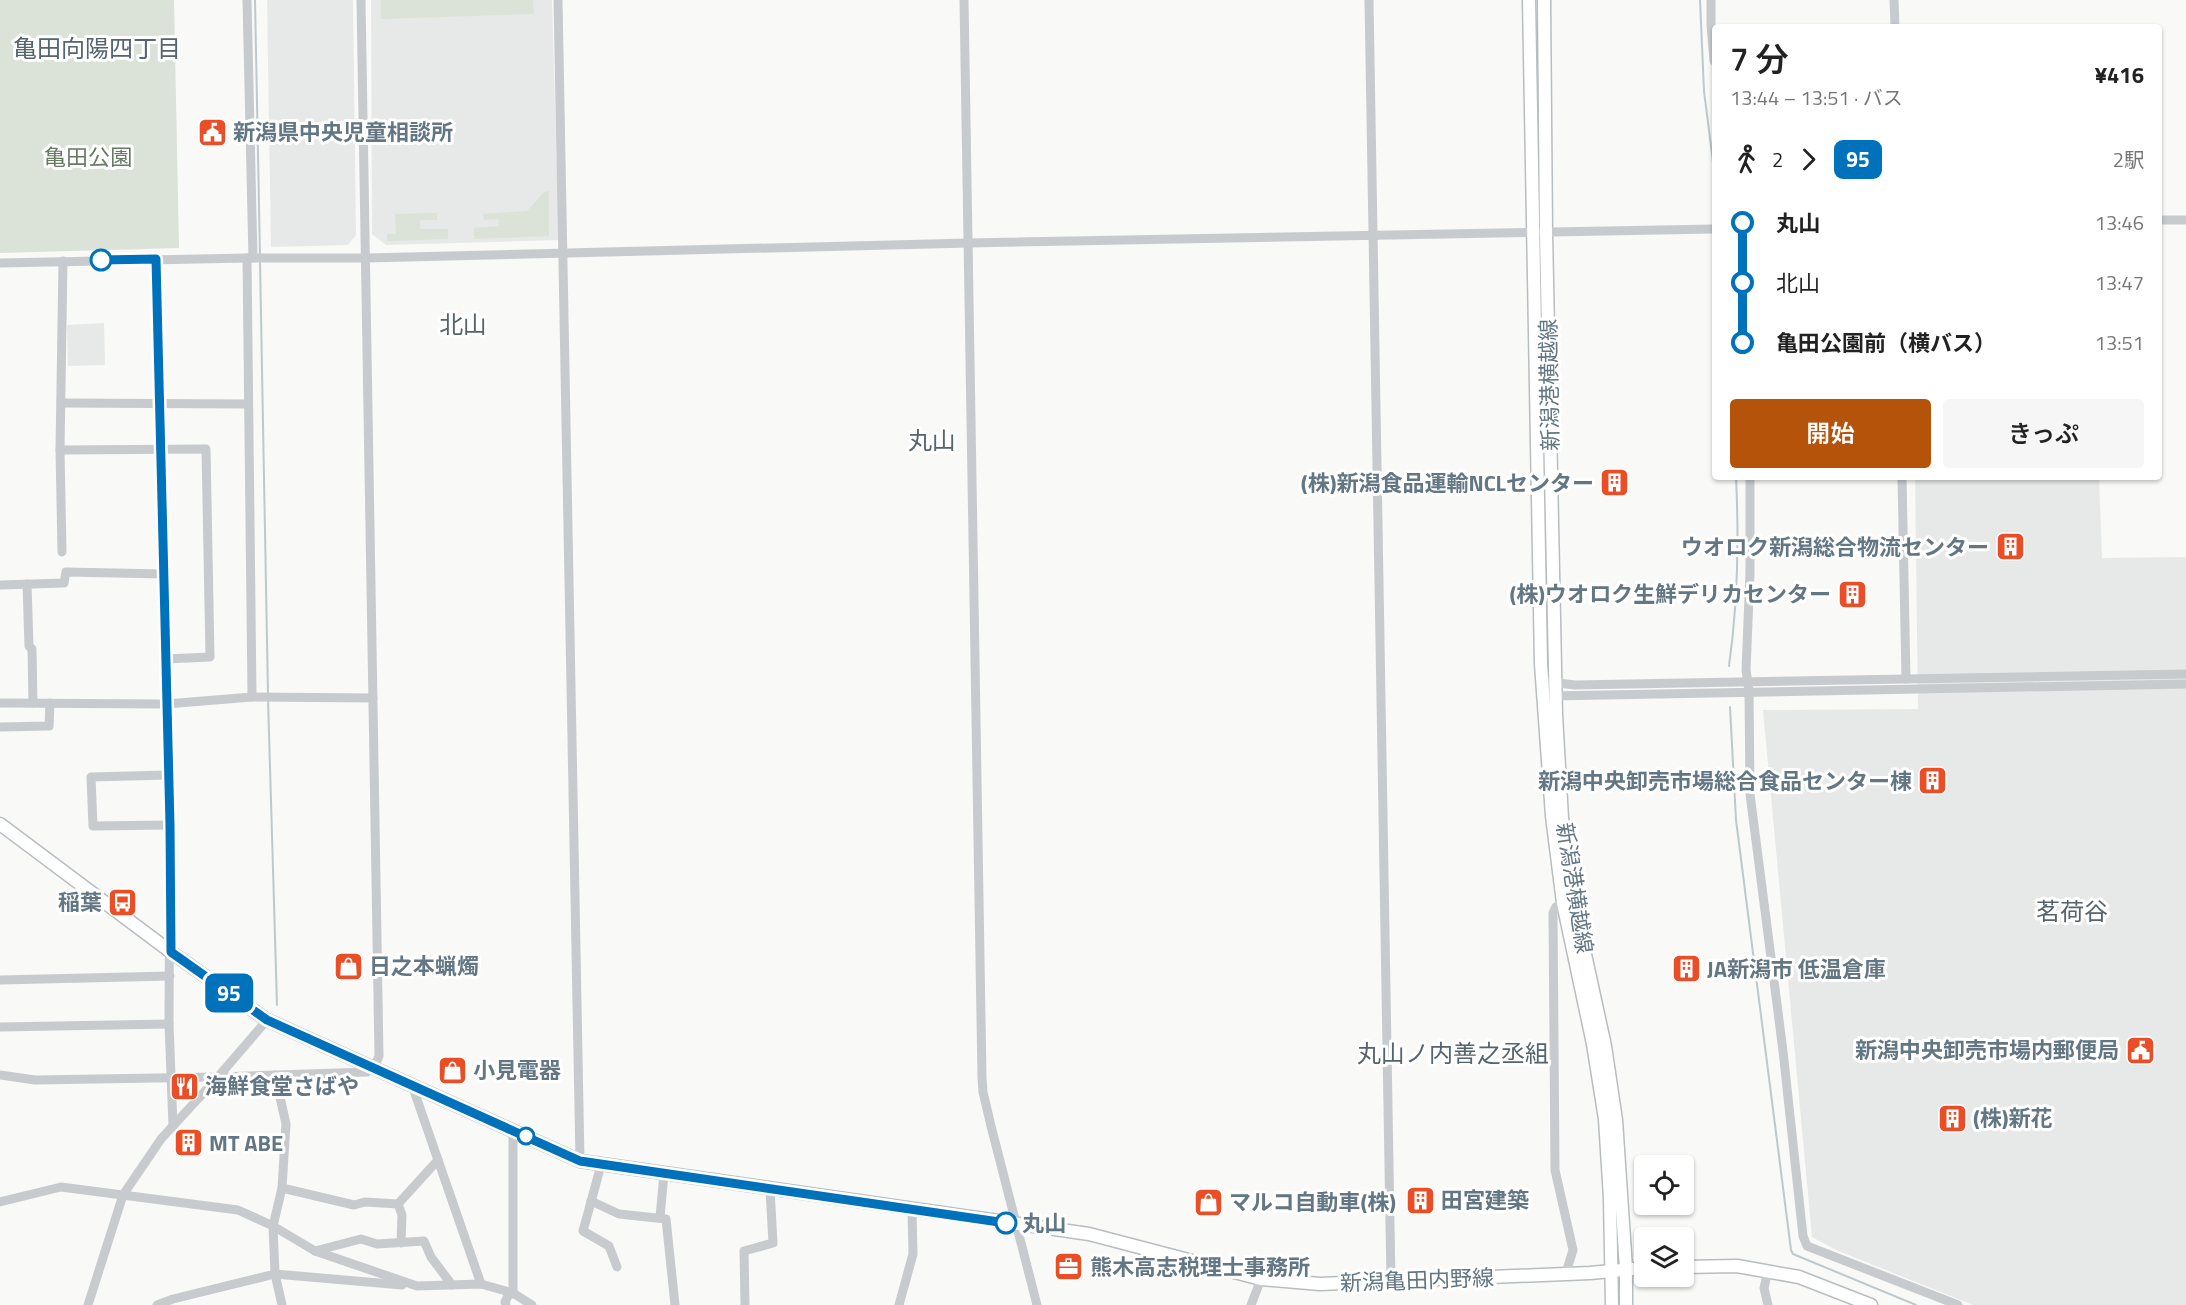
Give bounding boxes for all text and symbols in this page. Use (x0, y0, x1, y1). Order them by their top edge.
district label: 亀田向陽四丁目 (13, 30, 181, 66)
text: 7 分 (1730, 34, 1789, 84)
text: ¥416 (2095, 58, 2144, 92)
text: 13:44 – 13:51 · バス (1730, 82, 1903, 113)
place label: 新潟県中央児童相談所 (233, 115, 453, 149)
public building icon: 新潟県中央児童相談所 (196, 116, 228, 148)
park label: 亀田公園 (44, 140, 132, 174)
icon: walk (1730, 143, 1763, 176)
icon: forward (1792, 143, 1825, 176)
text: 95 (1846, 143, 1870, 175)
text: 2 (1772, 144, 1783, 175)
text: 2駅 (2113, 144, 2144, 175)
text: 丸山 (1776, 206, 1820, 240)
text: 13:46 (2095, 207, 2144, 238)
unlabelled marker (90, 249, 112, 271)
text: 北山 (1776, 266, 1820, 300)
text: 13:47 (2095, 267, 2144, 298)
district label: 北山 (439, 306, 487, 342)
street label: 新潟港横越線 (1531, 319, 1567, 451)
text: 亀田公園前（横バス） (1776, 326, 1996, 360)
text: 13:51 (2095, 327, 2144, 358)
button: 開始 (1730, 399, 1931, 468)
button: きっぷ (1943, 399, 2144, 468)
district label: 丸山 (908, 422, 956, 458)
place label: (株)新潟食品運輸NCLセンター (1301, 466, 1594, 500)
building icon: (株)新潟食品運輸NCLセンター (1599, 467, 1631, 499)
place label: ウオロク新潟総合物流センター (1681, 530, 1989, 564)
building icon: ウオロク新潟総合物流センター (1994, 531, 2026, 563)
place label: (株)ウオロク生鮮デリカセンター (1509, 577, 1831, 611)
building icon: (株)ウオロク生鮮デリカセンター (1836, 578, 1868, 610)
place label: 新潟中央卸売市場総合食品センター棟 (1538, 764, 1912, 798)
building icon: 新潟中央卸売市場総合食品センター棟 (1917, 765, 1949, 797)
street label: 新潟港横越線 (1548, 820, 1602, 956)
place label: 稲葉 (58, 885, 102, 919)
bus stop icon: 稲葉 (107, 886, 139, 918)
district label: 茗荷谷 (2036, 893, 2108, 929)
place label: 日之本蝋燭 (369, 949, 479, 983)
shop icon: 日之本蝋燭 (332, 950, 364, 982)
place label: JA新潟市 低温倉庫 (1707, 952, 1886, 986)
building icon: JA新潟市 低温倉庫 (1670, 953, 1702, 985)
line badge: 95 (202, 974, 256, 1012)
text: 95 (217, 977, 241, 1009)
place label: 新潟中央卸売市場内郵便局 (1855, 1033, 2119, 1067)
public building icon: 新潟中央卸売市場内郵便局 (2124, 1034, 2156, 1066)
district label: 丸山ノ内善之丞組 (1357, 1035, 1549, 1071)
place label: 小見電器 (473, 1053, 561, 1087)
shop icon: 小見電器 (436, 1054, 468, 1086)
place label: 海鮮食堂さばや (205, 1069, 359, 1103)
restaurant icon: 海鮮食堂さばや (168, 1070, 200, 1102)
place label: (株)新花 (1973, 1101, 2053, 1135)
building icon: (株)新花 (1936, 1102, 1968, 1134)
place label: MT ABE (209, 1126, 283, 1160)
building icon: MT ABE (172, 1127, 204, 1159)
unlabelled marker (517, 1127, 535, 1145)
map controls (1634, 1155, 1694, 1287)
button: locate (1634, 1155, 1694, 1215)
place label: 田宮建築 (1441, 1183, 1529, 1217)
building icon: 田宮建築 (1404, 1184, 1436, 1216)
place label: マルコ自動車(株) (1229, 1185, 1396, 1219)
shop icon: マルコ自動車(株) (1192, 1186, 1224, 1218)
place label: 丸山 (1022, 1206, 1066, 1240)
marker: 丸山 (995, 1212, 1017, 1234)
button: layers (1634, 1227, 1694, 1287)
place label: 熊木高志税理士事務所 (1090, 1250, 1310, 1284)
office icon: 熊木高志税理士事務所 (1053, 1251, 1085, 1283)
street label: 新潟亀田内野線 (1339, 1260, 1495, 1300)

